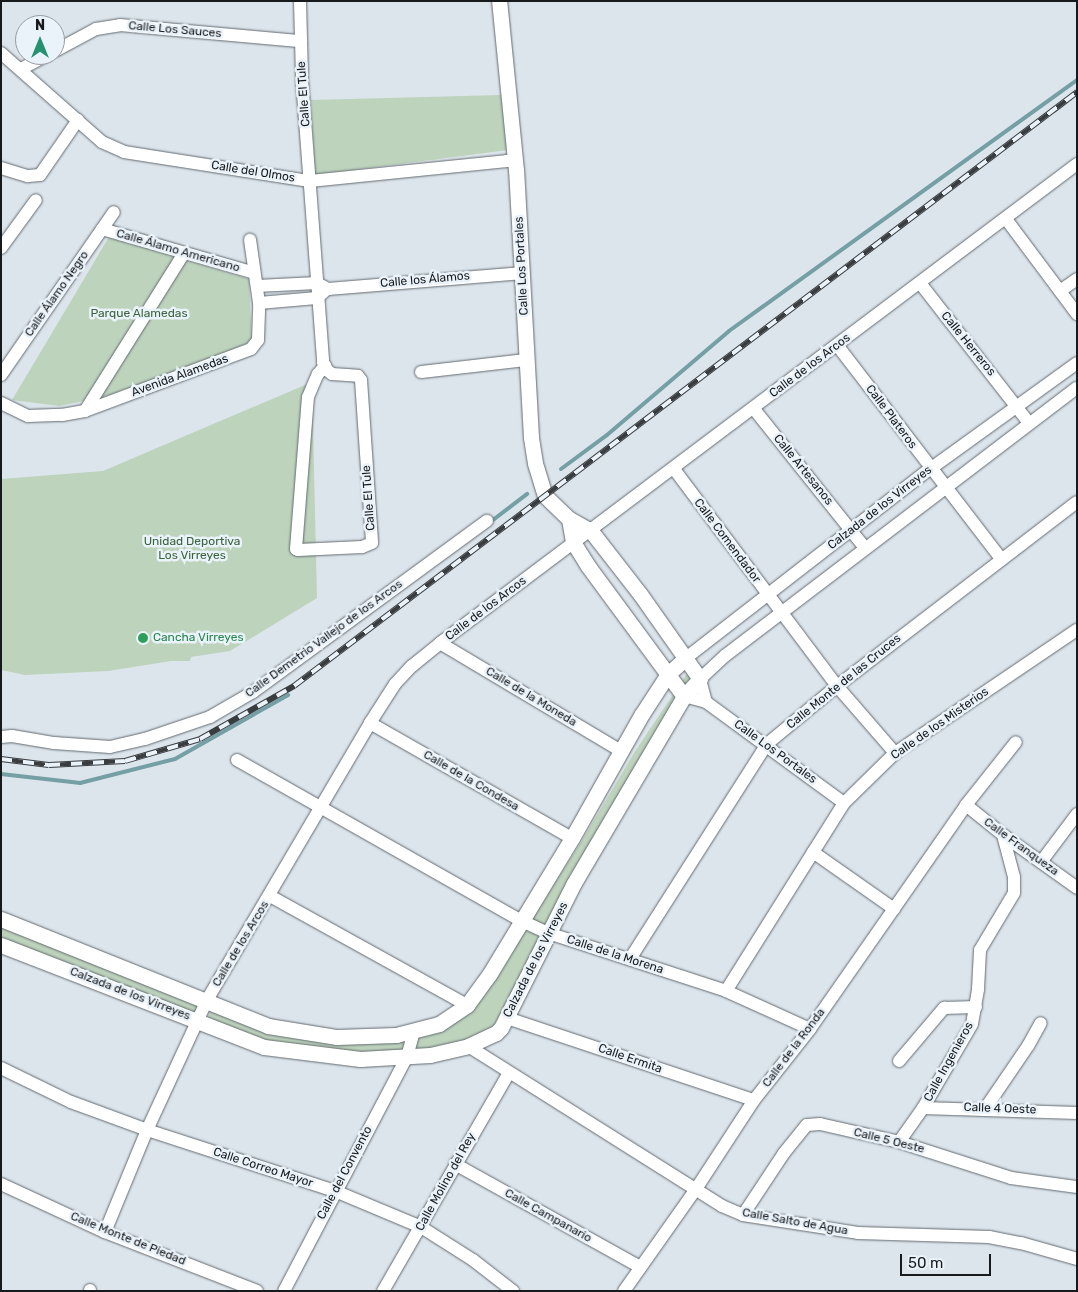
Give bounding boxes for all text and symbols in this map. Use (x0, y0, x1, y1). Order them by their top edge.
north arrow (15, 15, 65, 65)
text: N (35, 17, 45, 34)
street label: Calle Los Sauces (128, 19, 222, 41)
street label: Calle El Tule (295, 61, 313, 127)
street label: Calle del Olmos (210, 158, 296, 186)
street label: Calle Los Portales (512, 216, 532, 316)
street label: Calle Álamo Americano (114, 226, 242, 276)
street label: Calle Álamo Negro (22, 248, 92, 340)
street label: Calle los Álamos (379, 269, 471, 291)
park label: Parque Alamedas (90, 307, 188, 321)
street label: Calle Herreros (938, 309, 998, 379)
street label: Calle de los Arcos (767, 331, 853, 401)
street label: Avenida Alamedas (129, 352, 231, 400)
street label: Calle Plateros (862, 382, 920, 452)
street label: Calle Artesanos (770, 432, 836, 508)
street label: Calzada de los Virreyes (825, 463, 935, 553)
street label: Calle El Tule (360, 465, 378, 531)
street label: Calle Comendador (691, 496, 763, 586)
park label: Unidad Deportiva Los Virreyes (144, 535, 240, 563)
street label: Calle de los Arcos (443, 574, 529, 644)
street label: Calle Demetrio Vallejo de los Arcos (242, 577, 406, 701)
place label: Cancha Virreyes (153, 631, 244, 645)
marker: Cancha Virreyes (137, 632, 149, 644)
street label: Calle Monte de las Cruces (784, 632, 904, 732)
street label: Calle de la Moneda (483, 664, 579, 730)
street label: Calle de los Misterios (888, 685, 992, 763)
street label: Calle Los Portales (731, 717, 819, 787)
street label: Calle de la Condesa (421, 748, 521, 814)
street label: Calle Franqueza (981, 815, 1061, 879)
street label: Calle de los Arcos (210, 898, 272, 990)
street label: Calzada de los Virreyes (501, 900, 571, 1020)
street label: Calle de la Morena (565, 933, 665, 977)
street label: Calzada de los Virreyes (68, 964, 192, 1024)
street label: Calle de la Ronda (760, 1006, 828, 1090)
street label: Calle Ingenieros (921, 1020, 977, 1104)
street label: Calle Ermita (596, 1041, 664, 1077)
street label: Calle 4 Oeste (963, 1101, 1037, 1117)
street label: Calle del Convento (314, 1124, 376, 1222)
street label: Calle 5 Oeste (852, 1125, 926, 1157)
street label: Calle Molino del Rey (413, 1130, 479, 1234)
street label: Calle Correo Mayor (211, 1145, 315, 1191)
street label: Calle Campanario (502, 1186, 594, 1246)
street label: Calle Salto de Agua (741, 1206, 849, 1238)
street label: Calle Monte de Piedad (68, 1209, 188, 1269)
scale bar (903, 1244, 994, 1276)
text: 50 m (908, 1254, 943, 1272)

